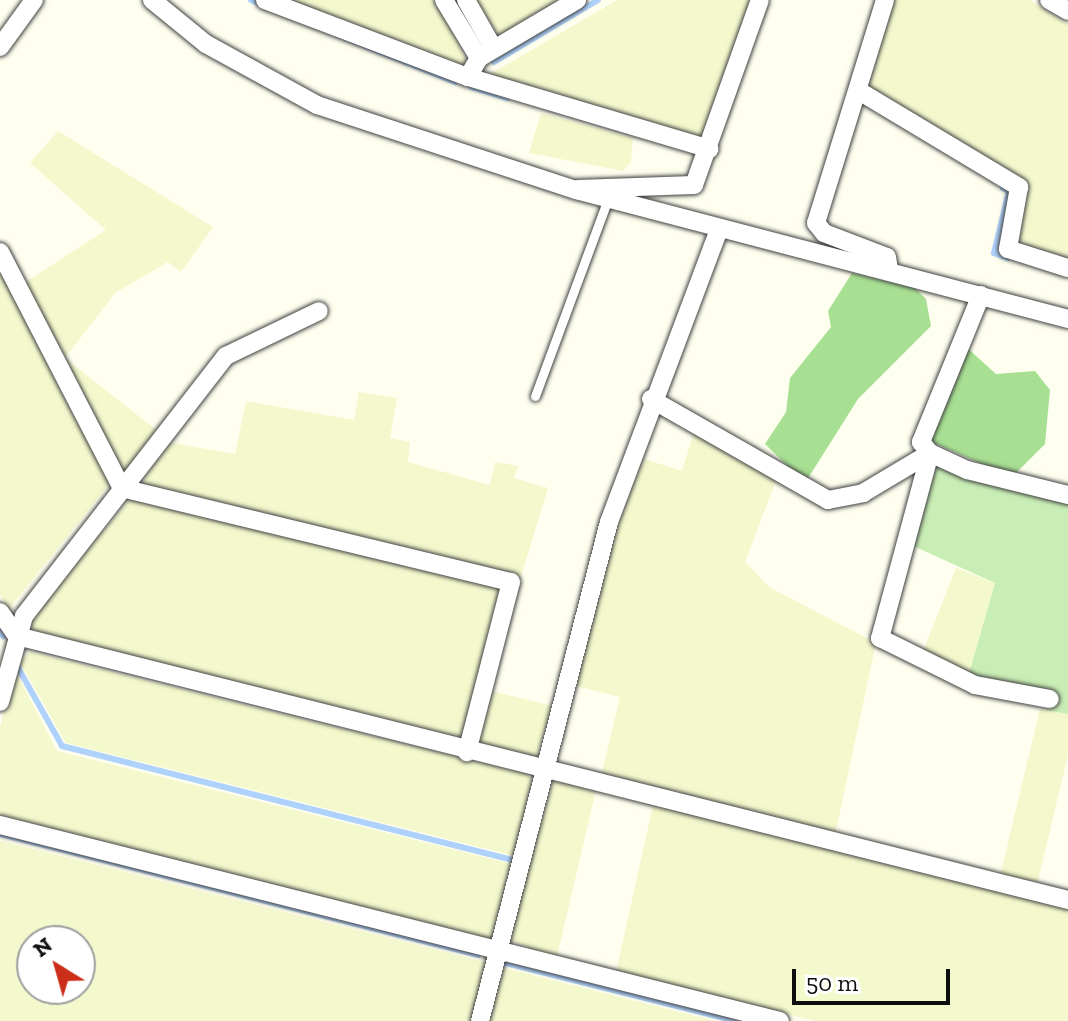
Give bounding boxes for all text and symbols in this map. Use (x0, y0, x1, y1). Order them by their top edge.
north arrow (16, 925, 96, 1005)
text: N (28, 931, 57, 963)
scale bar (796, 953, 954, 1003)
text: 50 m (806, 968, 858, 997)

